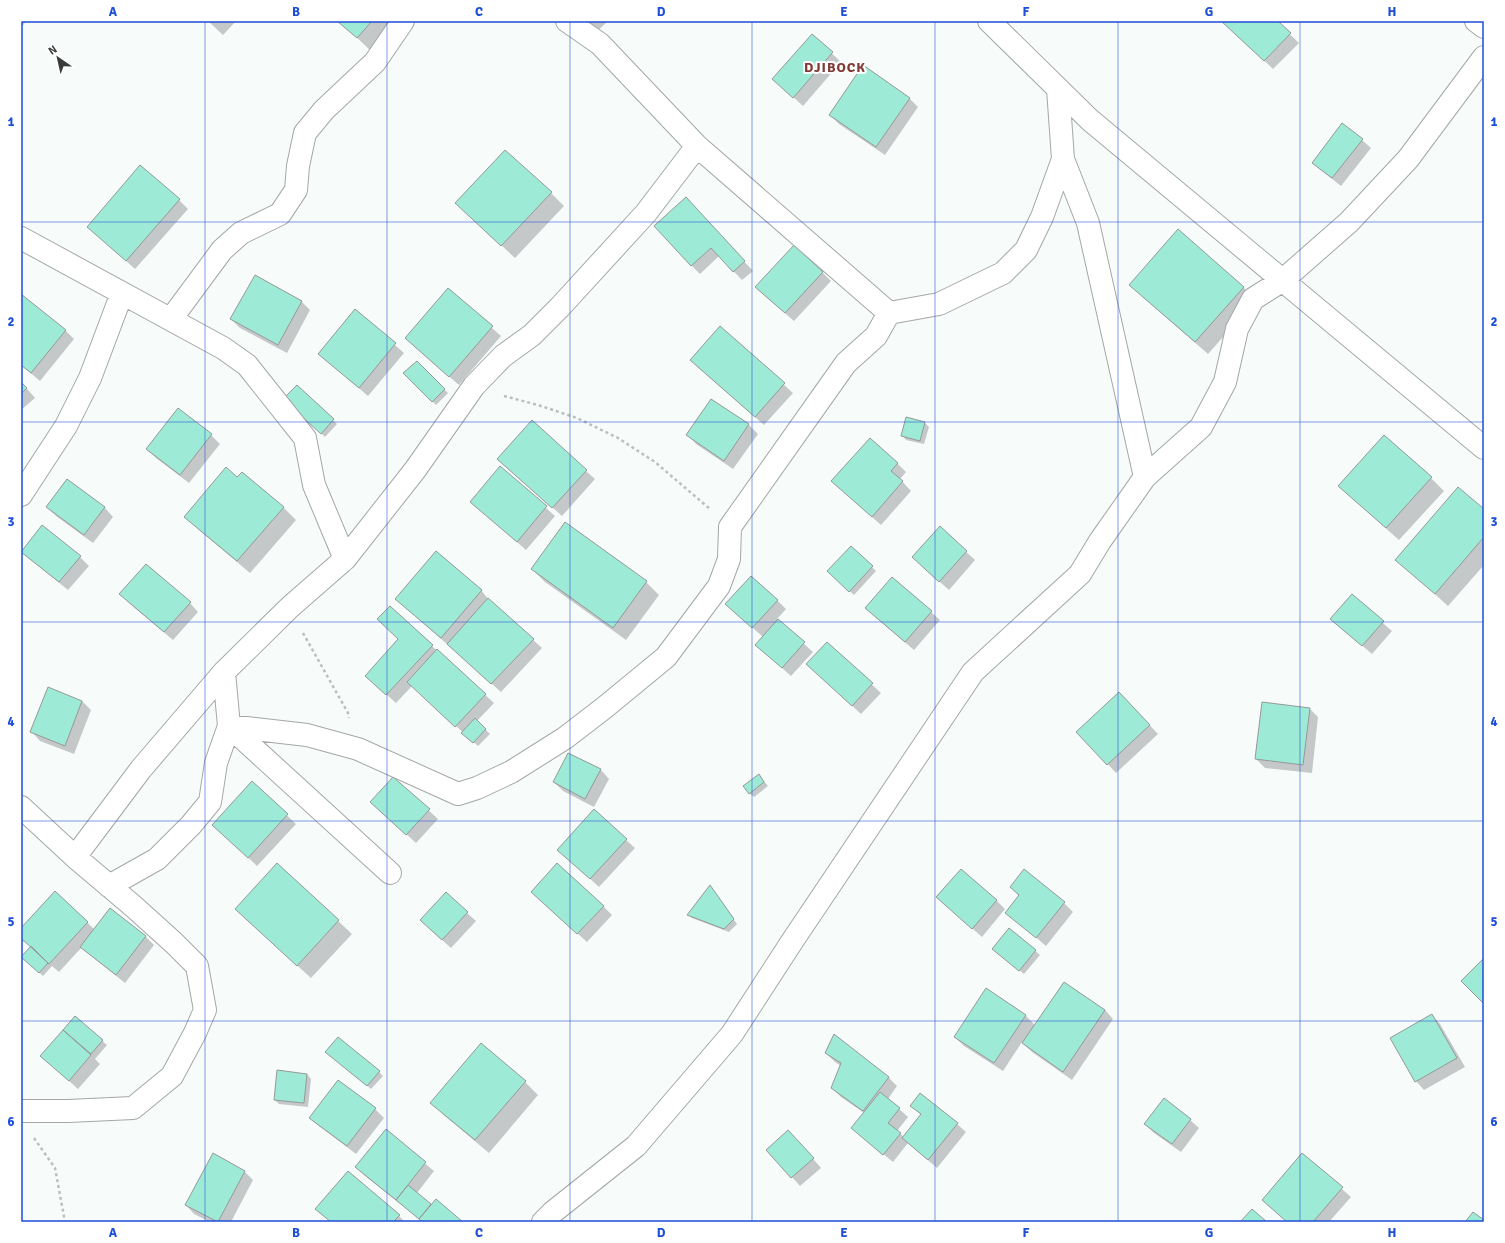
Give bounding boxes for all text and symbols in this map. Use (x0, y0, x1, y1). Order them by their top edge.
text: A (109, 4, 118, 20)
text: B (292, 4, 300, 20)
text: C (475, 4, 483, 20)
text: D (657, 4, 666, 20)
text: E (840, 4, 848, 20)
text: F (1023, 4, 1030, 20)
text: G (1205, 4, 1213, 20)
text: H (1388, 4, 1396, 20)
north arrow (38, 38, 78, 78)
text: N (46, 43, 59, 58)
district label: DJIBOCK (804, 59, 866, 76)
text: 1 (7, 114, 15, 130)
text: 1 (1490, 114, 1498, 130)
text: 2 (7, 314, 15, 330)
text: 2 (1490, 314, 1498, 330)
text: 3 (7, 514, 15, 530)
text: 3 (1490, 514, 1498, 530)
text: 4 (7, 714, 15, 730)
text: 4 (1490, 714, 1498, 730)
text: 5 (7, 914, 15, 930)
text: 5 (1490, 914, 1498, 930)
text: 6 (7, 1114, 15, 1130)
text: 6 (1490, 1114, 1498, 1130)
text: A (109, 1225, 118, 1241)
text: B (292, 1225, 300, 1241)
text: C (475, 1225, 483, 1241)
text: D (657, 1225, 666, 1241)
text: E (840, 1225, 848, 1241)
text: F (1023, 1225, 1030, 1241)
text: G (1205, 1225, 1213, 1241)
text: H (1388, 1225, 1396, 1241)

